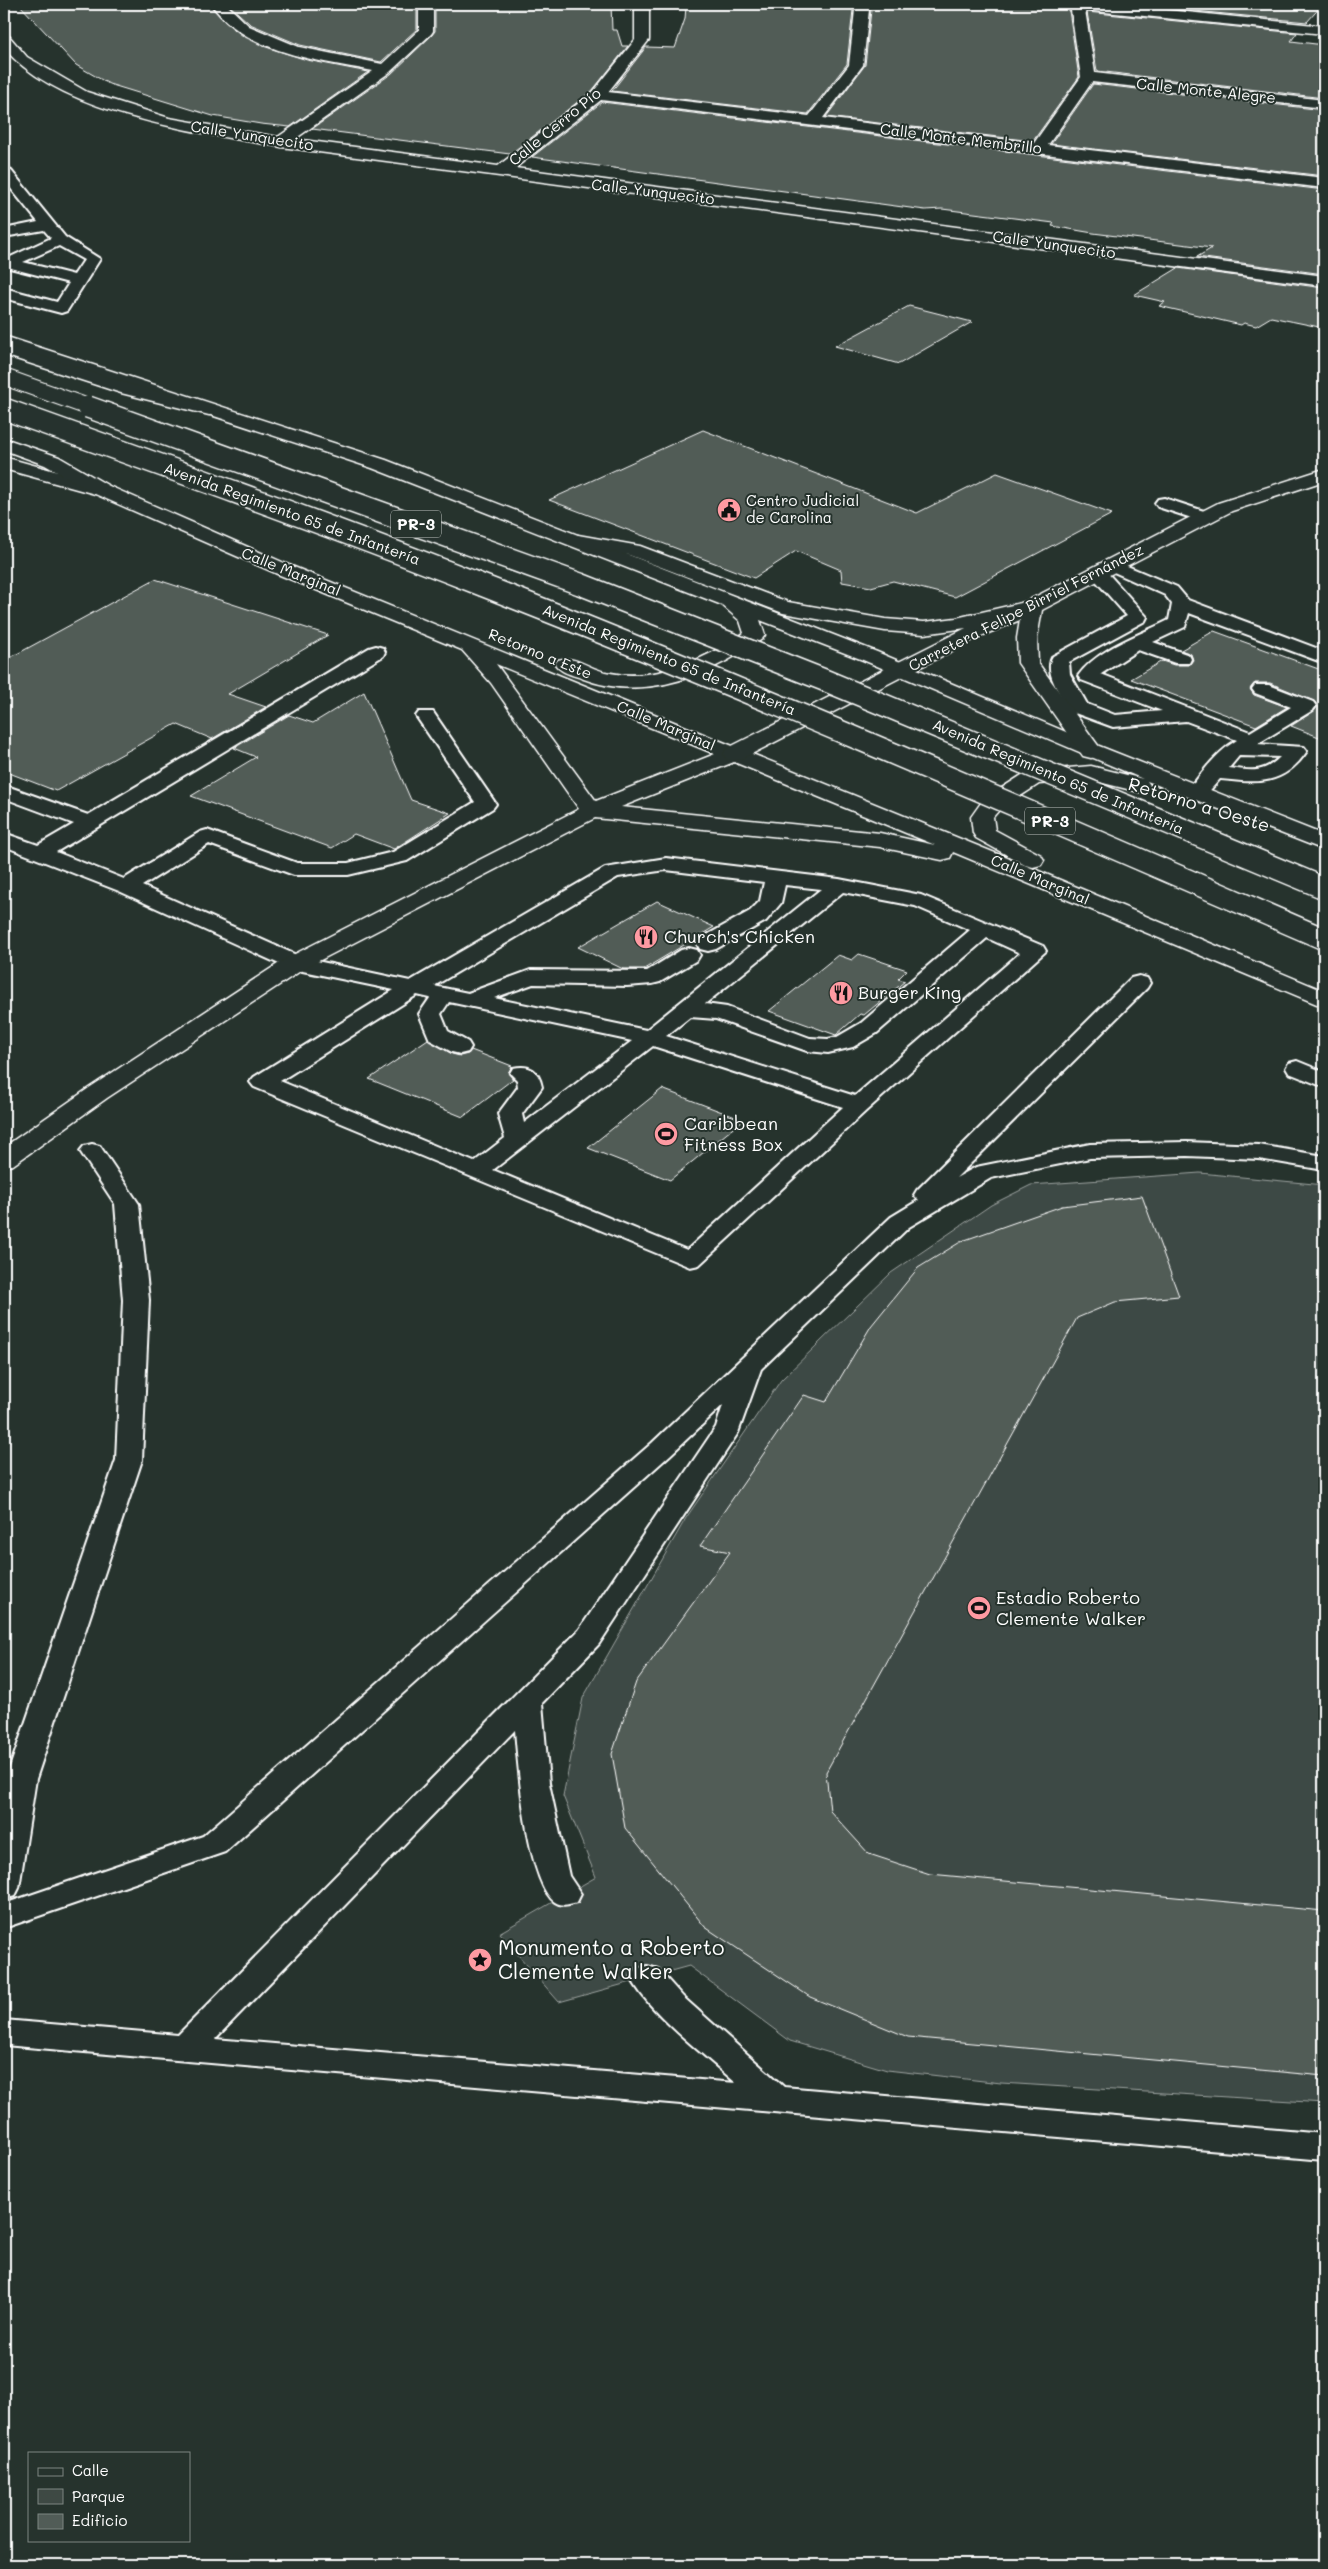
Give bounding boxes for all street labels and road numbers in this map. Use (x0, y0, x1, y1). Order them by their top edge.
street label: Calle Monte Alegre (1135, 73, 1277, 107)
street label: Calle Cerro Pío (504, 83, 605, 170)
street label: Calle Yunquecito (189, 115, 315, 155)
street label: Calle Monte Membrillo (879, 118, 1043, 158)
street label: Calle Yunquecito (590, 174, 716, 209)
street label: Calle Yunquecito (991, 225, 1117, 263)
street label: Avenida Regimiento 65 de Infantería (161, 457, 423, 569)
road number: PR-3 (391, 510, 441, 538)
street label: Carretera Felipe Birriel Fernández (905, 539, 1146, 675)
street label: Calle Marginal (239, 542, 344, 600)
street label: Avenida Regimiento 65 de Infantería (540, 599, 799, 719)
street label: Retorno a Este (486, 623, 595, 683)
street label: Calle Marginal (614, 695, 719, 755)
street label: Avenida Regimiento 65 de Infantería (930, 714, 1187, 838)
street label: Retorno a Oeste (1126, 771, 1273, 837)
road number: PR-3 (1025, 808, 1075, 834)
street label: Calle Marginal (988, 849, 1093, 909)

